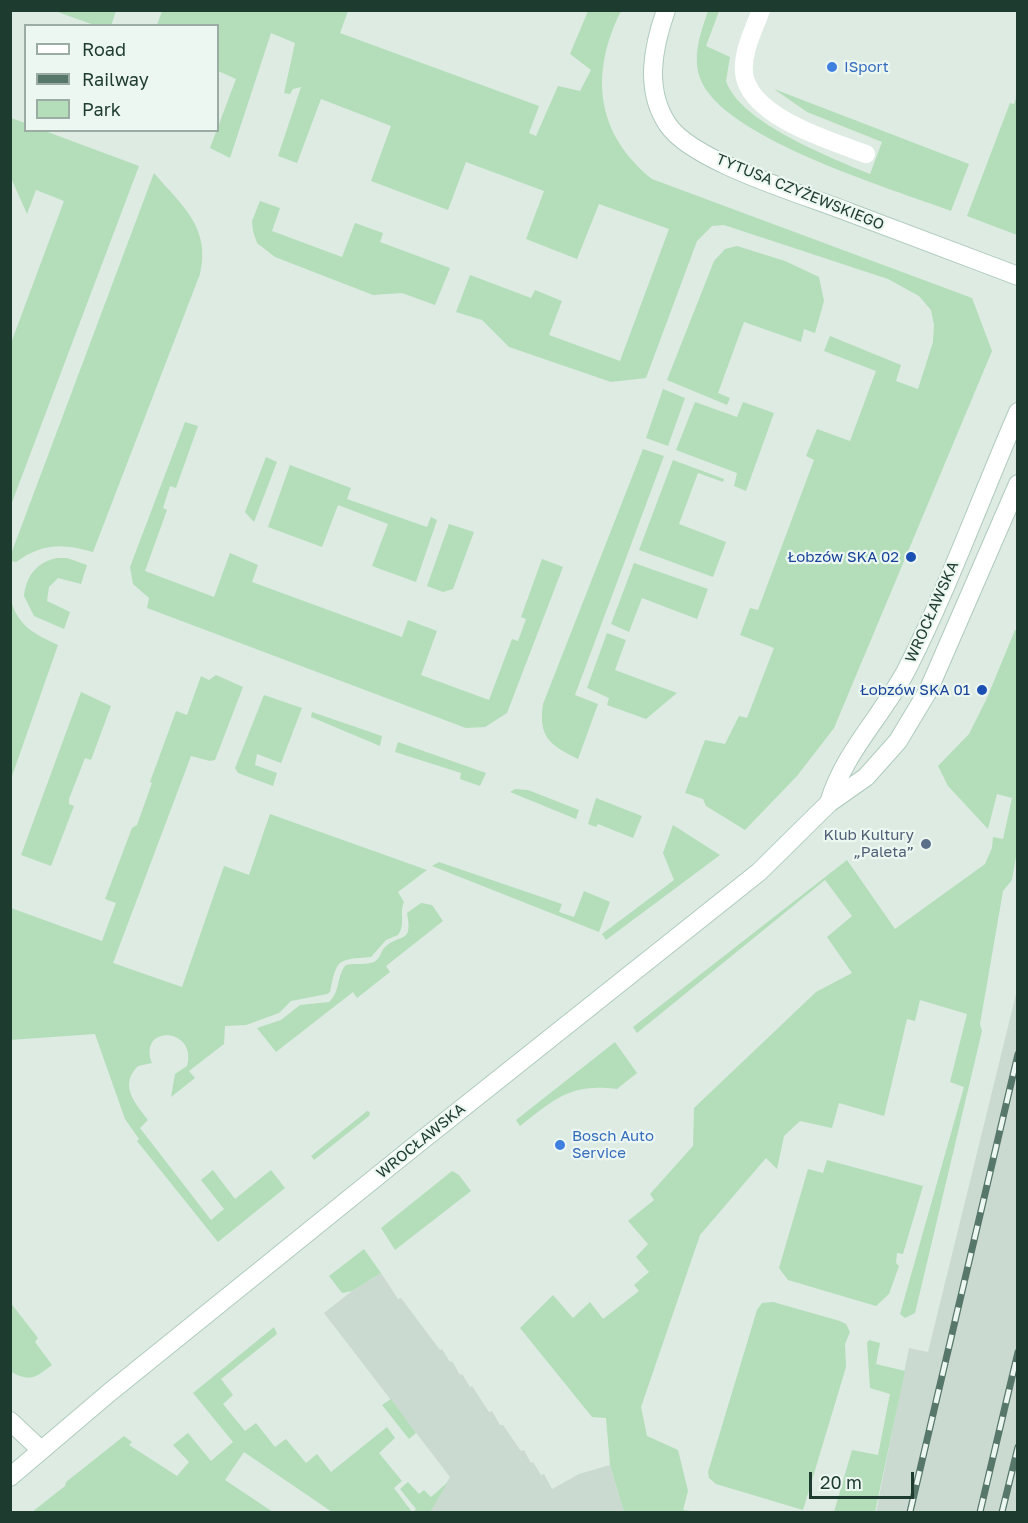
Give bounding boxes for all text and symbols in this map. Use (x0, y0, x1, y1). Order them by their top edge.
legend (24, 24, 219, 132)
text: Road (82, 38, 126, 60)
place label: ISport (844, 58, 889, 76)
marker: ISport (825, 60, 839, 74)
text: Railway (82, 68, 149, 90)
text: Park (82, 98, 121, 120)
street label: TYTUSA CZYŻEWSKIEGO (713, 150, 887, 234)
place label: Łobzów SKA 02 (788, 548, 899, 566)
marker: Łobzów SKA 02 (904, 550, 918, 564)
street label: WROCŁAWSKA (902, 559, 962, 665)
place label: Łobzów SKA 01 (860, 681, 970, 699)
marker: Łobzów SKA 01 (975, 683, 989, 697)
place label: Klub Kultury „Paleta” (824, 826, 914, 861)
marker: Klub Kultury „Paleta” (919, 837, 933, 851)
street label: WROCŁAWSKA (373, 1100, 469, 1182)
place label: Bosch Auto Service (572, 1127, 654, 1162)
marker: Bosch Auto Service (553, 1138, 567, 1152)
scale bar (812, 1460, 917, 1498)
text: 20 m (820, 1471, 862, 1493)

